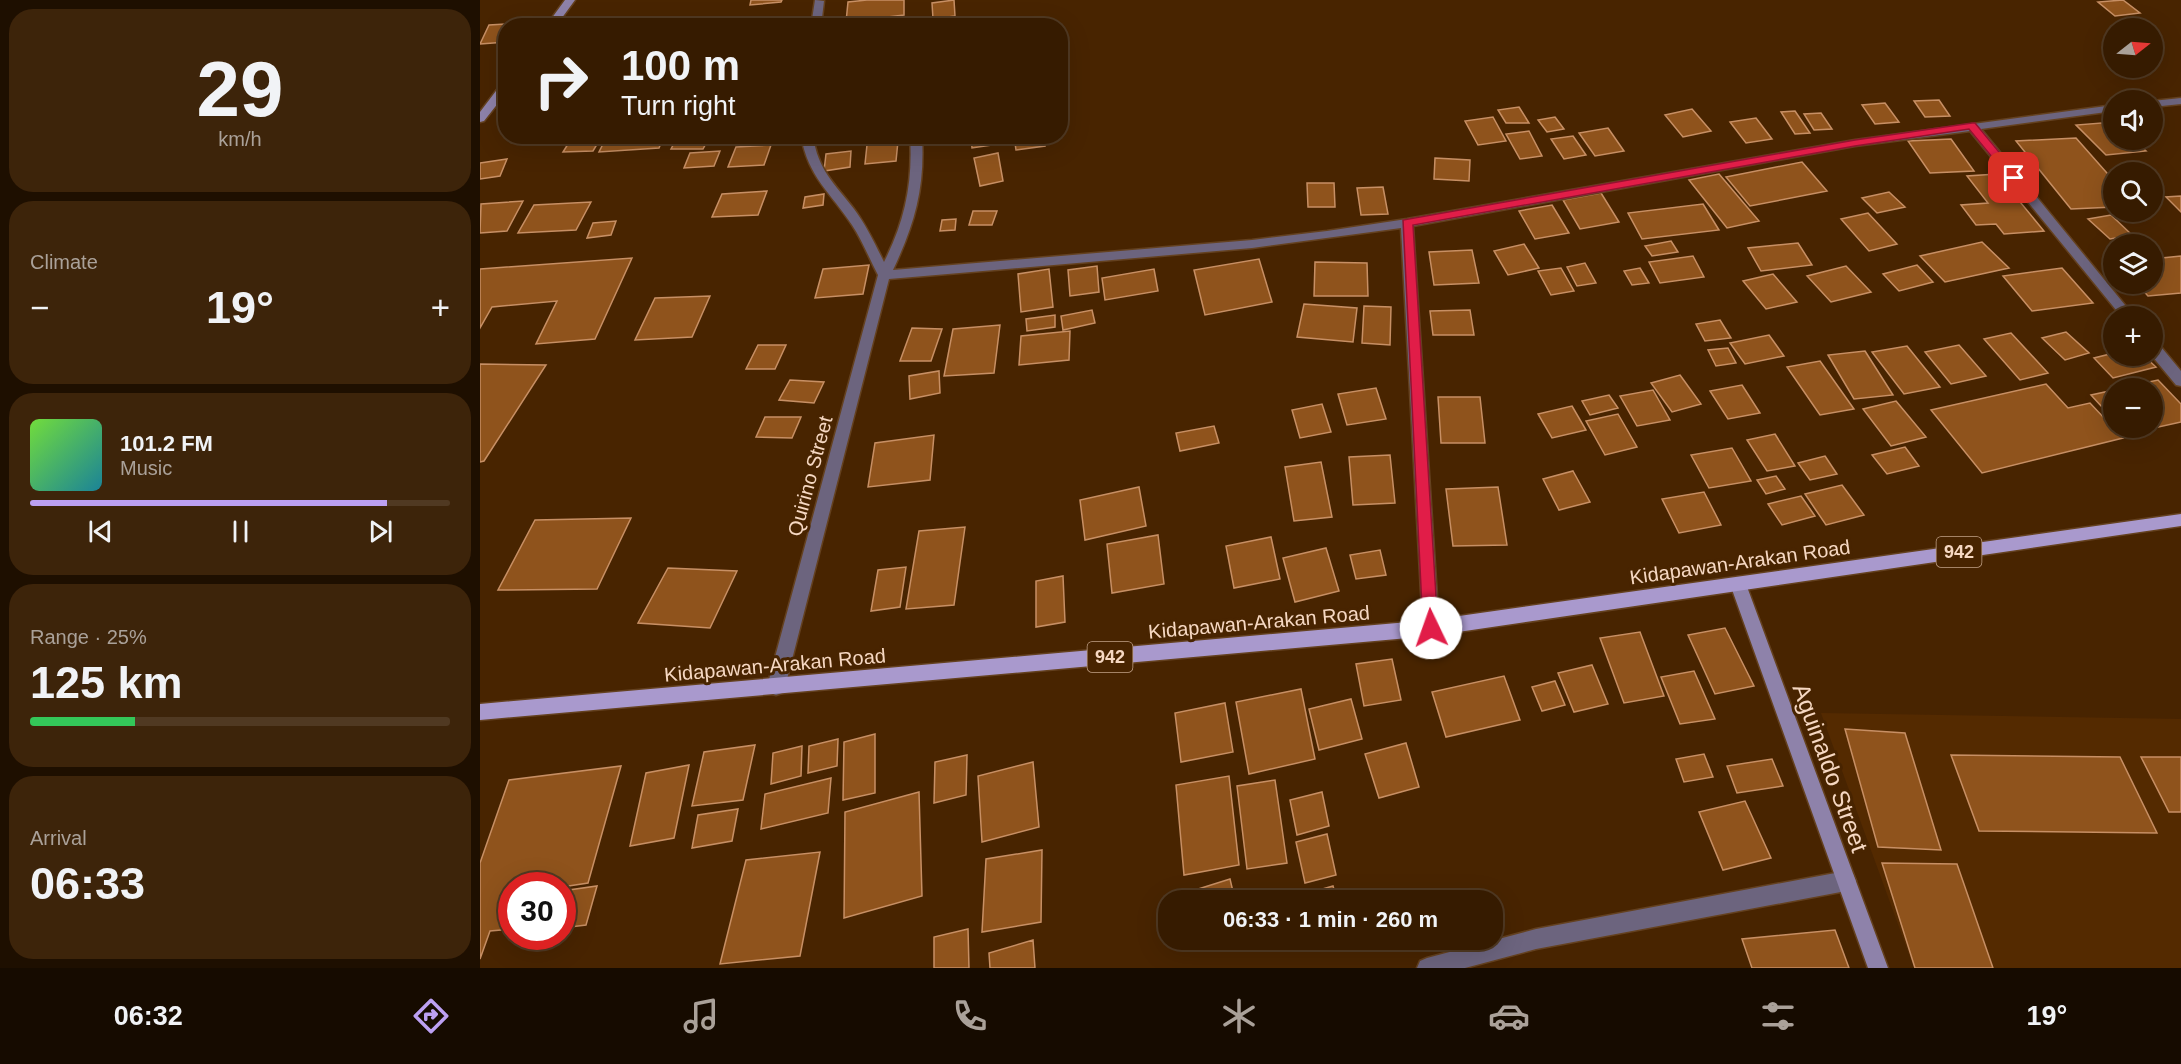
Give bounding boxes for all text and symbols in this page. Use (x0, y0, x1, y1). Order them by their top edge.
north arrow (2103, 18, 2163, 78)
map controls (2103, 18, 2163, 438)
icon: right (522, 42, 600, 120)
text: 100 m (621, 42, 740, 89)
text: 29 (197, 45, 283, 133)
button: sound (2103, 90, 2163, 150)
text: Turn right (621, 91, 736, 121)
text: km/h (218, 128, 262, 150)
pin (1988, 152, 2039, 203)
icon: arrive (1997, 161, 2030, 194)
button: search (2103, 162, 2163, 222)
button: layers (2103, 234, 2163, 294)
text: Climate (30, 251, 98, 273)
text: 19° (206, 282, 274, 333)
text: − (30, 289, 49, 326)
text: + (431, 289, 450, 326)
button: + (2103, 306, 2163, 366)
button: − (2103, 378, 2163, 438)
street label: Quirino Street (783, 413, 837, 538)
text: 101.2 FM (120, 431, 213, 456)
text: Music (120, 457, 172, 479)
icon: previous (84, 515, 117, 548)
icon: pause (224, 515, 257, 548)
icon: next (364, 515, 397, 548)
street label: Kidapawan-Arakan Road (1628, 536, 1852, 588)
road number: 942 (1936, 537, 1982, 567)
position arrow (1399, 596, 1463, 660)
street label: Kidapawan-Arakan Road (1147, 601, 1371, 643)
text: Range · 25% (30, 626, 147, 648)
road number: 942 (1088, 642, 1132, 672)
street label: Kidapawan-Arakan Road (663, 644, 887, 686)
text: 125 km (30, 657, 183, 708)
street label: Aguinaldo Street (1787, 680, 1874, 856)
text: Arrival (30, 827, 87, 849)
text: 06:33 (30, 858, 145, 909)
speed limit sign: 30 (498, 872, 576, 950)
text: 06:33 · 1 min · 260 m (1223, 907, 1438, 932)
icon: directions (410, 995, 452, 1037)
icon: music (680, 995, 722, 1037)
icon: phone (949, 995, 991, 1037)
icon: climate (1218, 995, 1260, 1037)
icon: car (1488, 995, 1530, 1037)
icon: filters (1757, 995, 1799, 1037)
text: 06:32 (114, 1001, 183, 1031)
text: 19° (2026, 1001, 2067, 1031)

